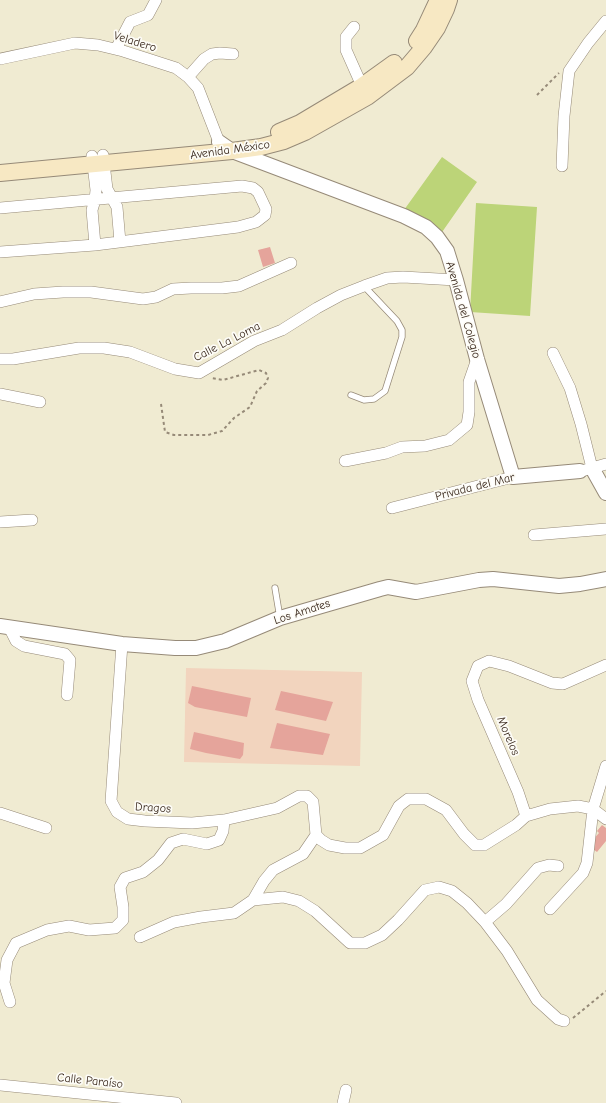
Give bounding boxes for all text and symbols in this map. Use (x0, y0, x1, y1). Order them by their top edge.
street label: Veladero (112, 29, 158, 55)
street label: Avenida México (189, 137, 271, 163)
street label: Avenida del Colegio (442, 260, 484, 360)
street label: Calle La Loma (191, 319, 263, 365)
street label: Privada del Mar (434, 470, 516, 504)
street label: Los Amates (272, 596, 332, 628)
street label: Morelos (493, 714, 523, 758)
street label: Dragos (135, 800, 171, 816)
street label: Calle Paraíso (56, 1070, 124, 1092)

